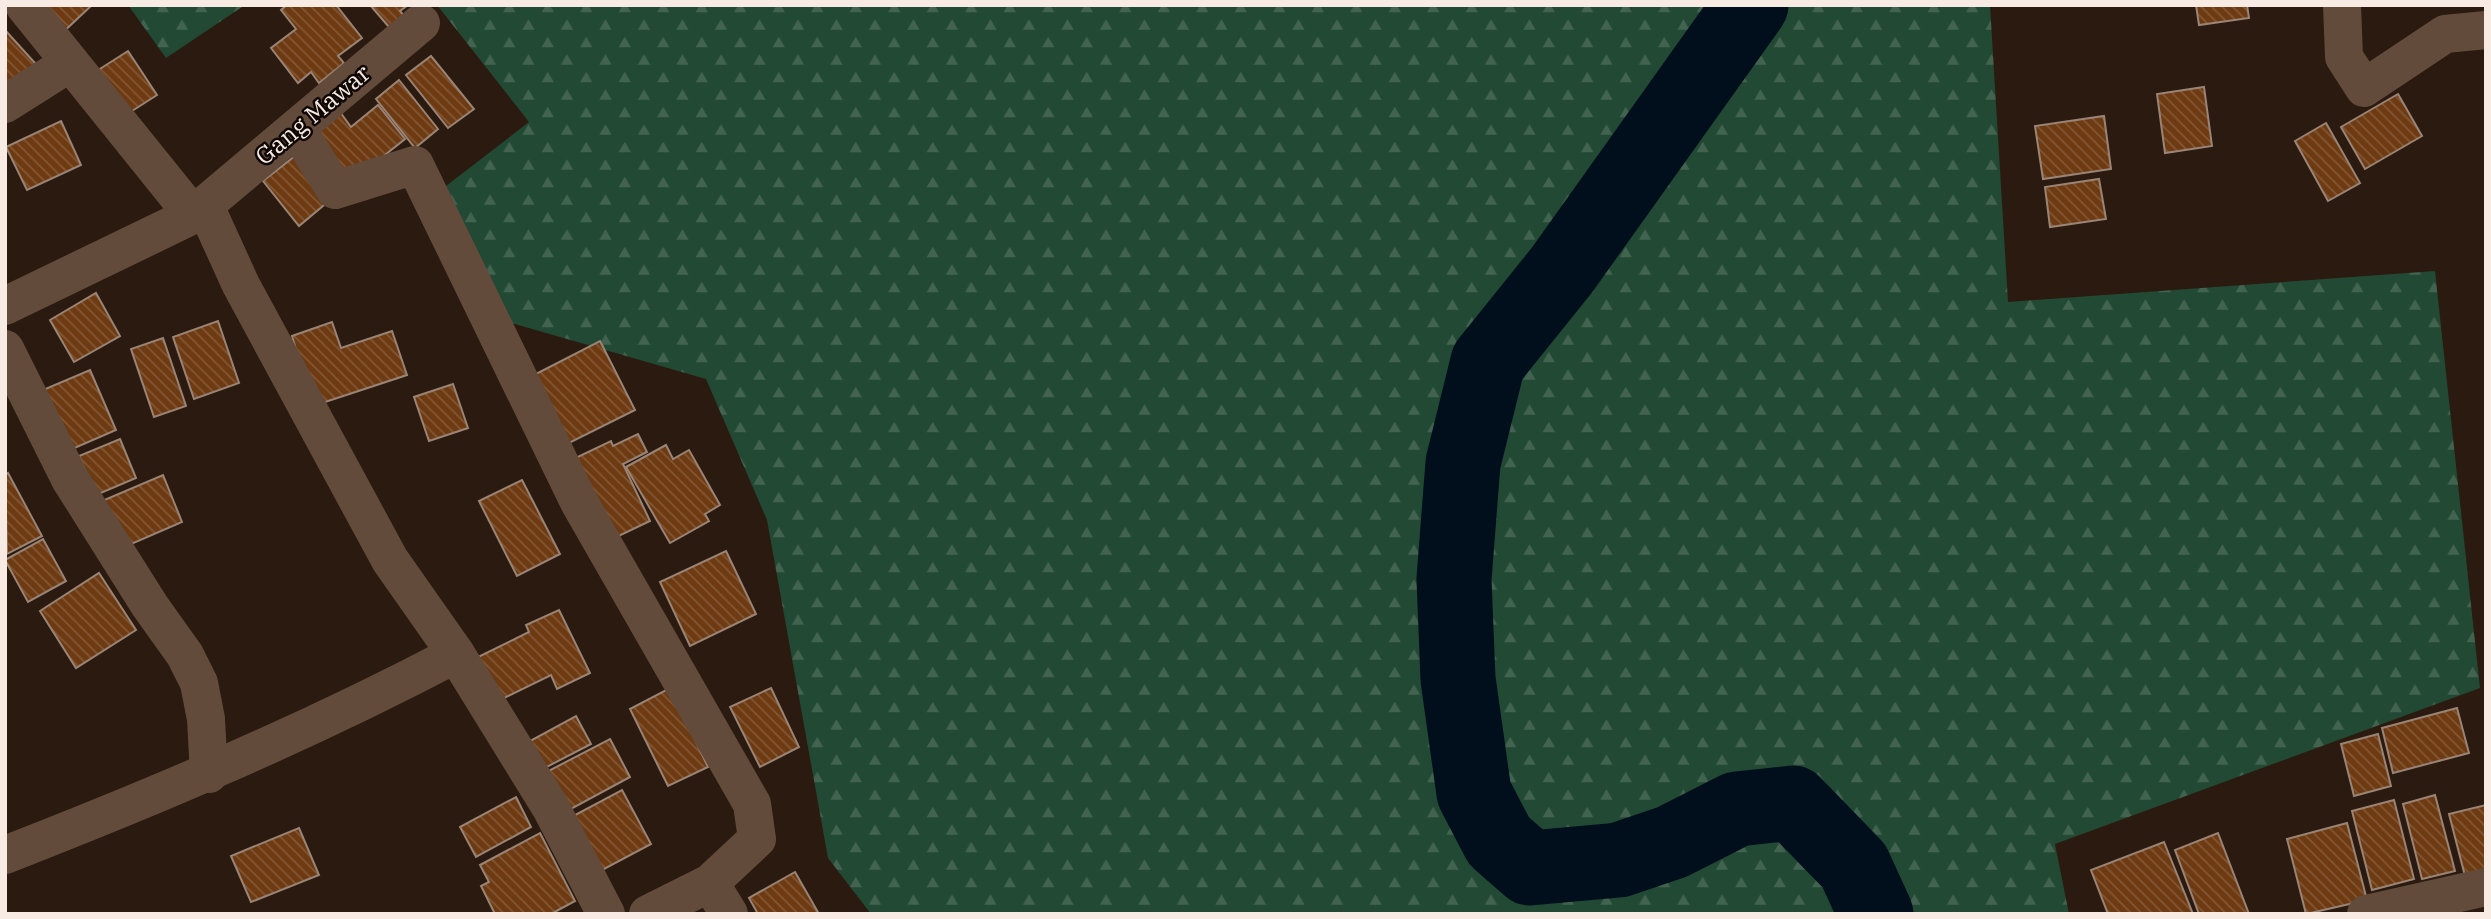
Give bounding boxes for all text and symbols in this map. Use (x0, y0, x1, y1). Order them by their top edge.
street label: Gang Mawar (248, 57, 377, 172)

